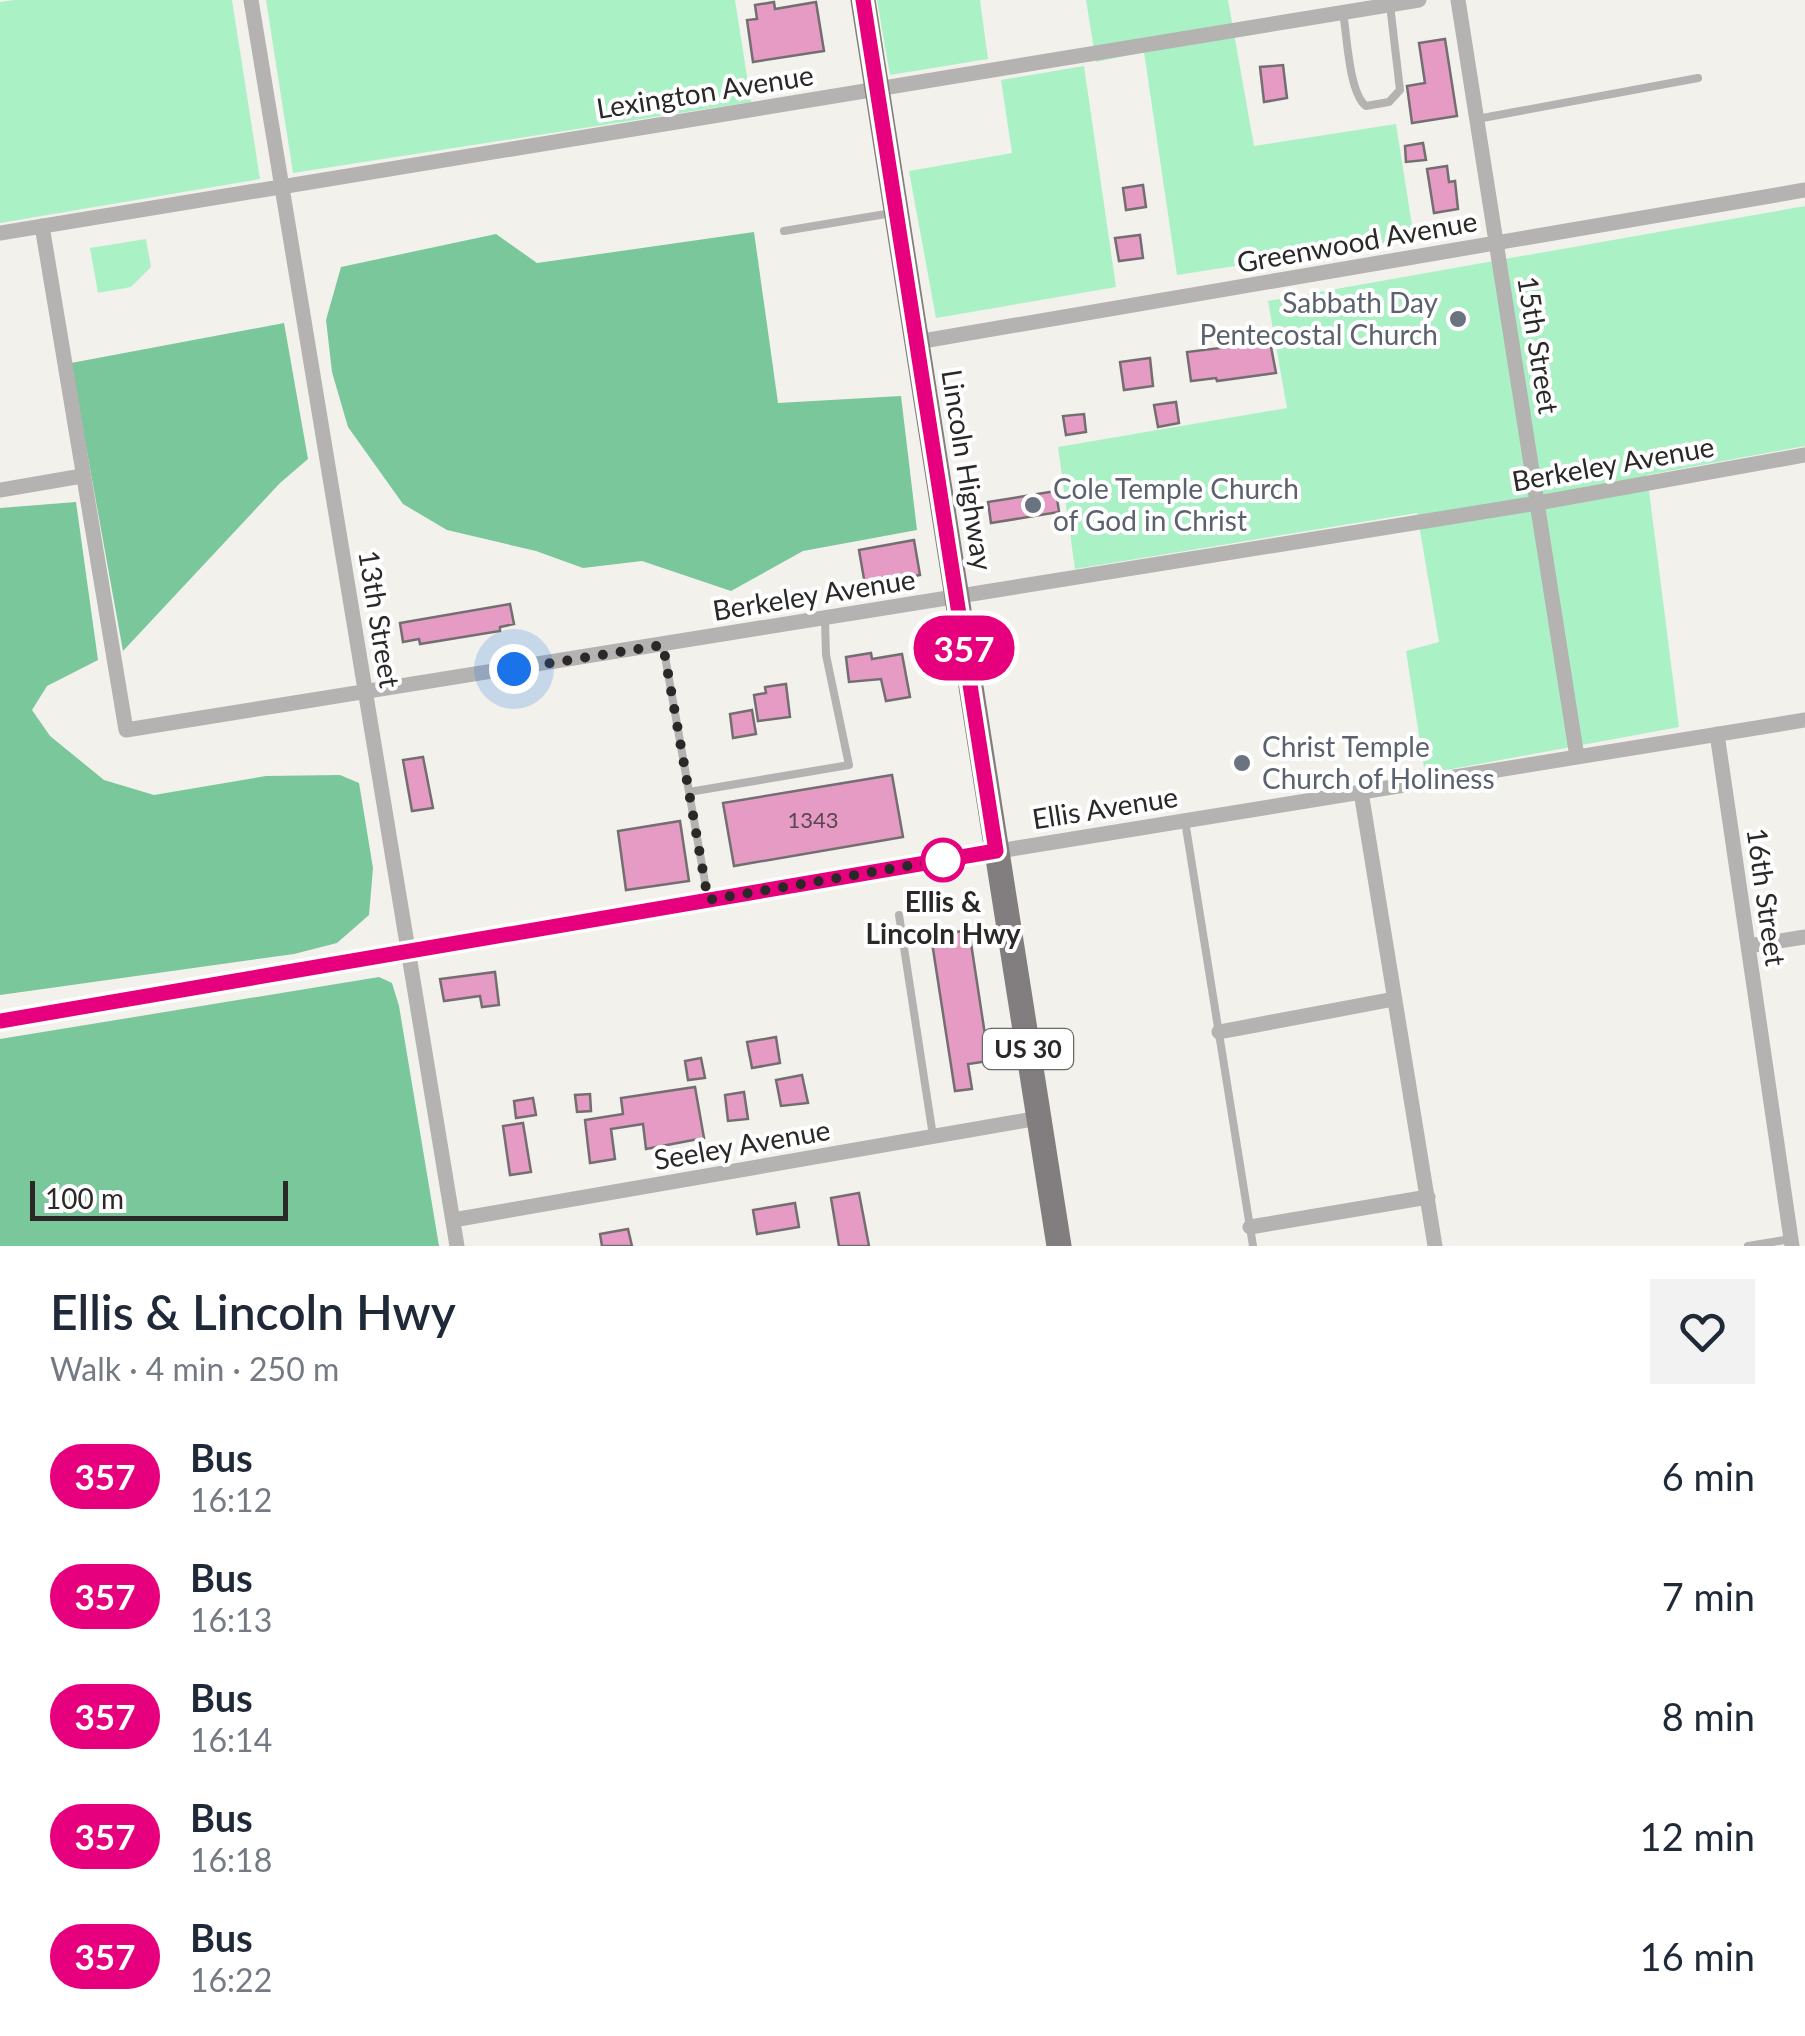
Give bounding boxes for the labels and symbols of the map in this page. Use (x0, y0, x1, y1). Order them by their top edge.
street label: Lexington Avenue (594, 57, 816, 125)
street label: Greenwood Avenue (1234, 203, 1479, 279)
street label: 15th Street (1511, 274, 1567, 416)
place label: Sabbath Day Pentecostal Church (1200, 285, 1439, 351)
marker: Sabbath Day Pentecostal Church (1447, 308, 1469, 330)
street label: Lincoln Highway (935, 367, 1001, 573)
street label: Berkeley Avenue (1509, 428, 1717, 498)
place label: Cole Temple Church of God in Christ (1053, 471, 1299, 537)
marker: Cole Temple Church of God in Christ (1022, 494, 1044, 516)
street label: 13th Street (352, 548, 408, 690)
street label: Berkeley Avenue (710, 561, 918, 627)
line badge: 357 (906, 616, 1022, 680)
your location (489, 644, 539, 694)
place label: Christ Temple Church of Holiness (1262, 729, 1495, 795)
marker: Christ Temple Church of Holiness (1231, 752, 1253, 774)
street label: Ellis Avenue (1030, 779, 1180, 835)
house number: 1343 (787, 806, 839, 833)
street label: 16th Street (1740, 826, 1794, 968)
marker: Ellis & Lincoln Hwy (922, 839, 964, 881)
place label: Ellis & Lincoln Hwy (866, 884, 1021, 950)
road number: US 30 (983, 1029, 1073, 1069)
street label: Seeley Avenue (651, 1112, 833, 1176)
scale bar (30, 1176, 288, 1220)

